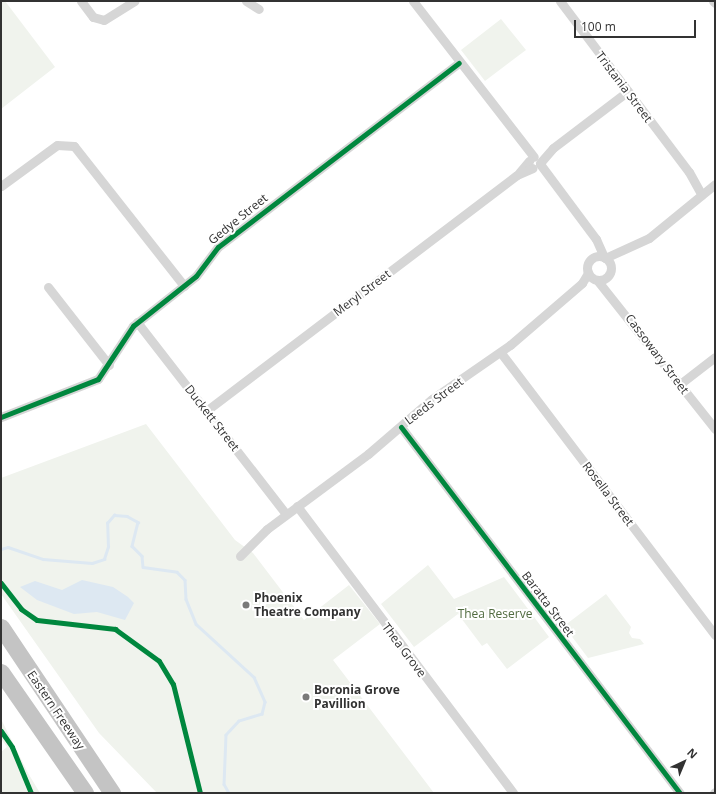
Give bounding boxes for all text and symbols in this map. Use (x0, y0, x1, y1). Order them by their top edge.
scale bar (576, 12, 698, 38)
text: 100 m (581, 18, 616, 35)
street label: Tristania Street (593, 49, 655, 125)
street label: Gedye Street (205, 191, 271, 247)
street label: Meryl Street (330, 267, 394, 319)
street label: Cassowary Street (622, 311, 692, 397)
street label: Leeds Street (402, 374, 466, 428)
street label: Duckett Street (182, 382, 242, 454)
street label: Rosella Street (579, 459, 637, 529)
street label: Baratta Street (519, 569, 577, 639)
place label: Phoenix Theatre Company (254, 591, 360, 619)
marker: Phoenix Theatre Company (241, 600, 251, 610)
park label: Thea Reserve (458, 607, 532, 621)
street label: Thea Grove (379, 620, 429, 680)
street label: Eastern Freeway (24, 668, 88, 752)
place label: Boronia Grove Pavillion (314, 683, 400, 711)
marker: Boronia Grove Pavillion (301, 692, 311, 702)
north arrow (664, 742, 704, 782)
text: N (684, 744, 701, 762)

